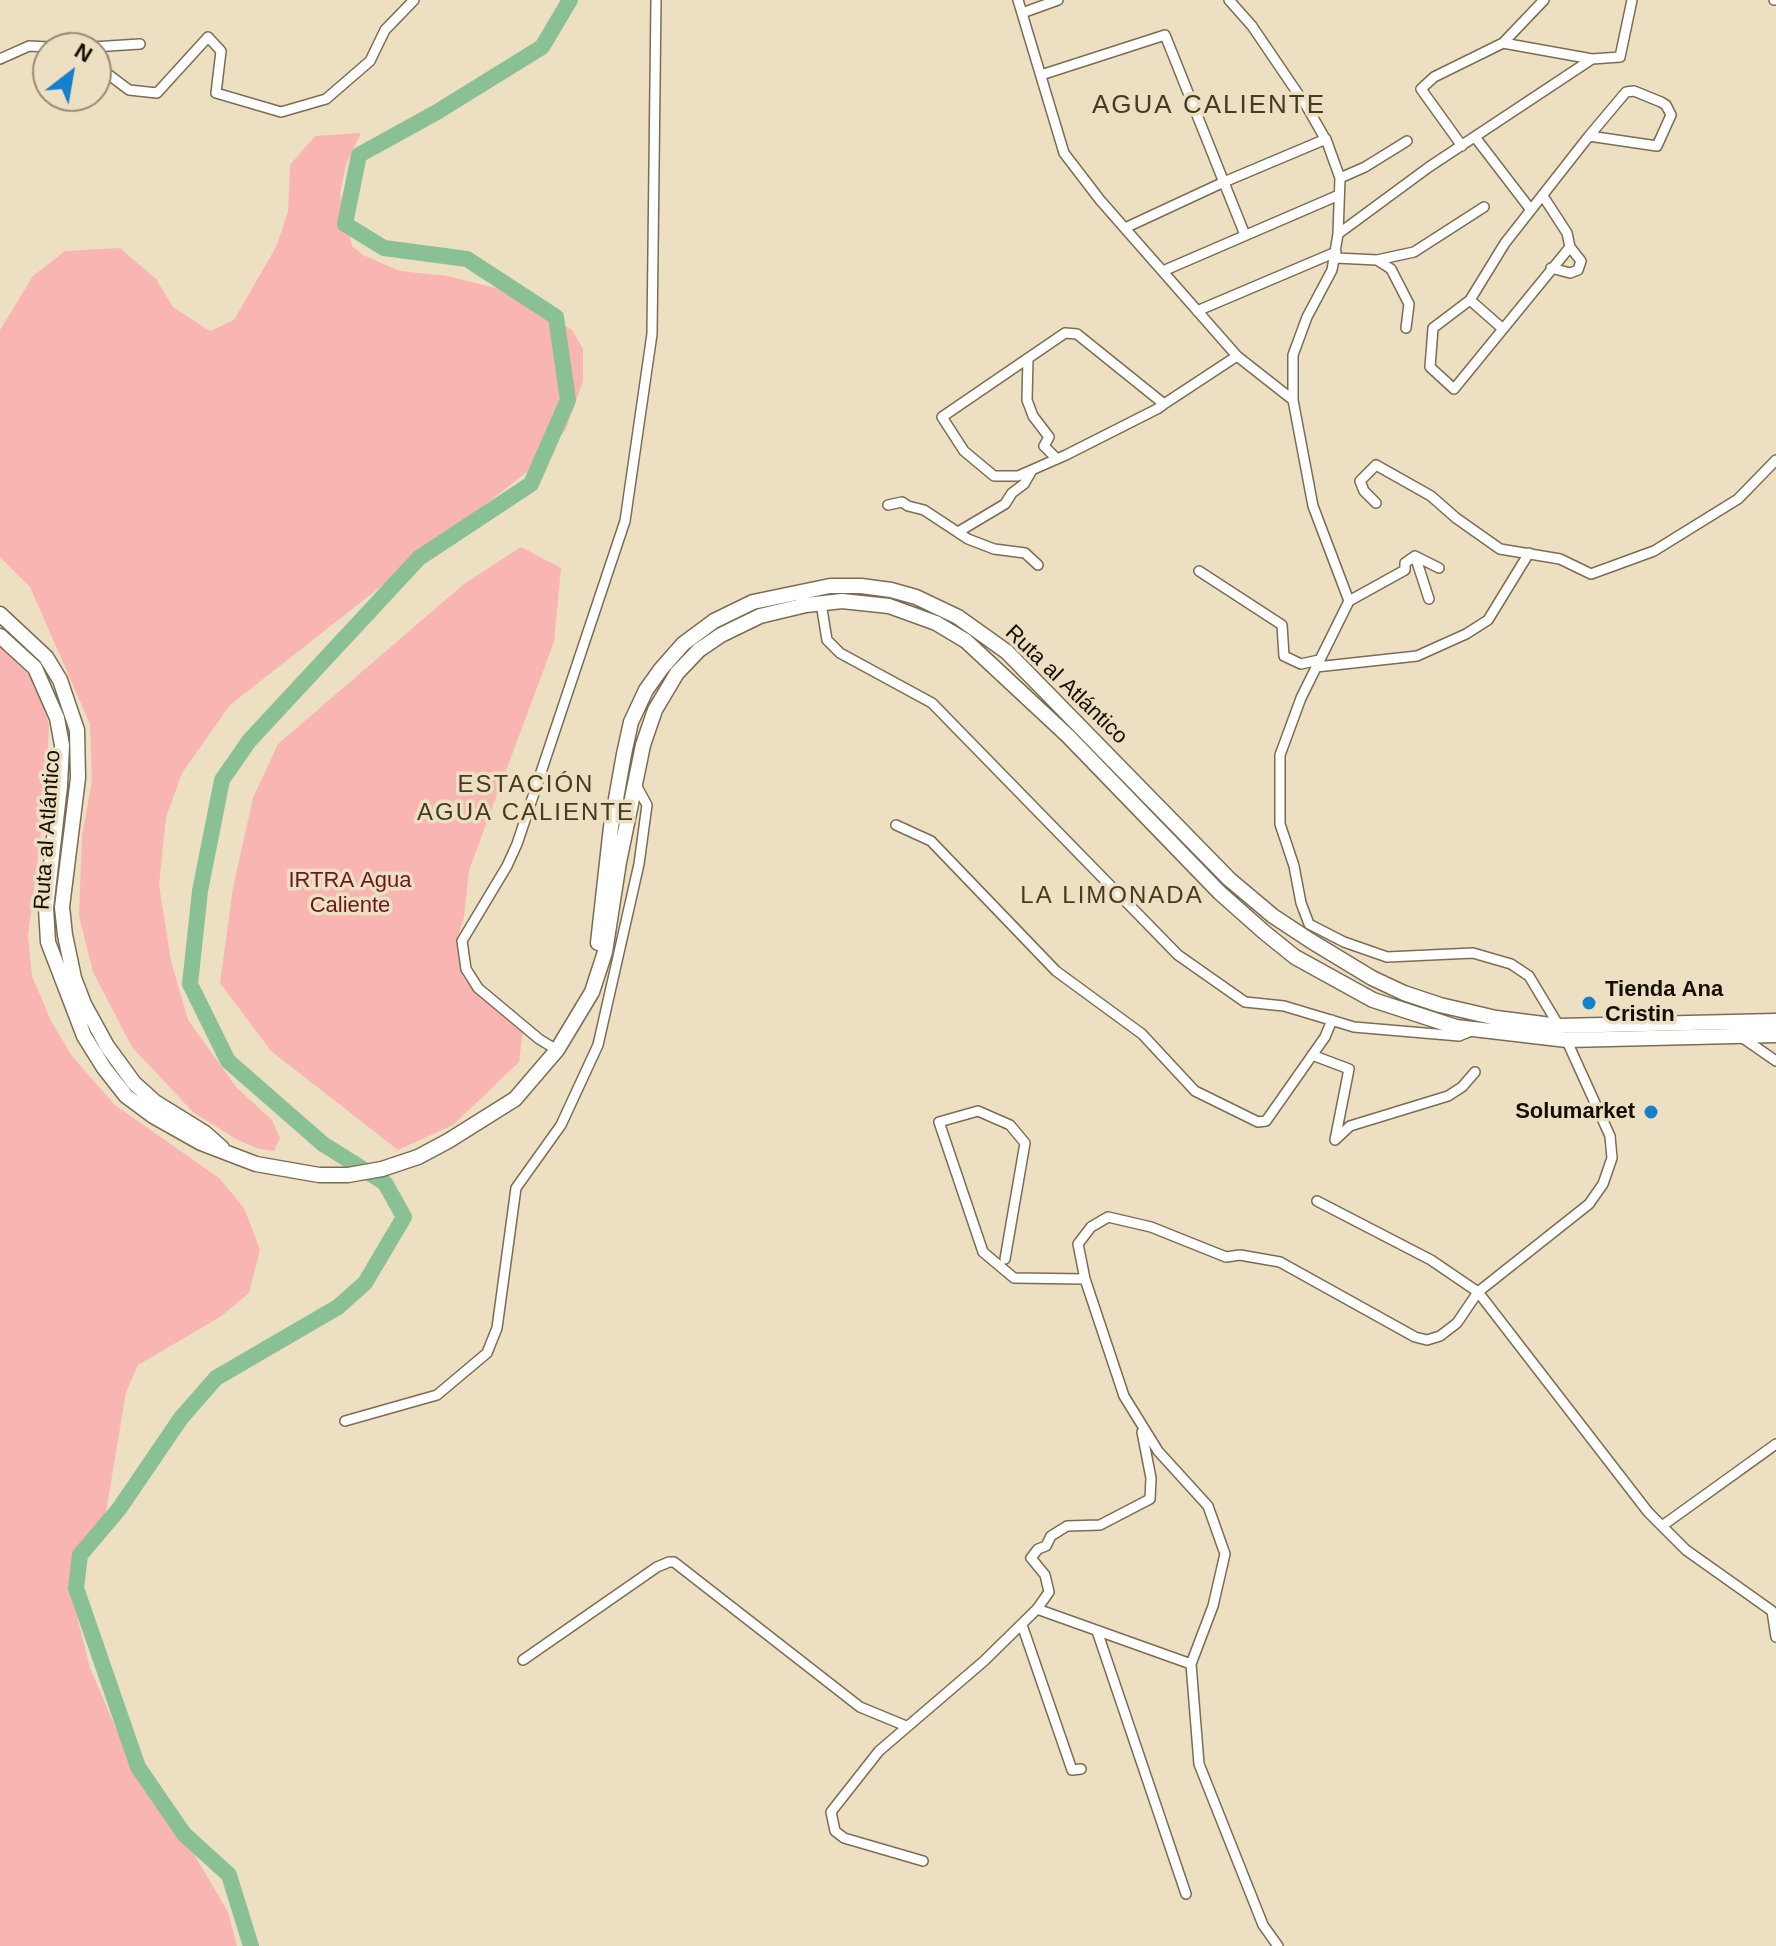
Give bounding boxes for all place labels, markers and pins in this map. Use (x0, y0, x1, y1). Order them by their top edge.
place label: Tienda Ana Cristin (1605, 977, 1723, 1028)
marker: Tienda Ana Cristin (1580, 994, 1598, 1012)
place label: Solumarket (1515, 1099, 1635, 1125)
marker: Solumarket (1642, 1103, 1660, 1121)

